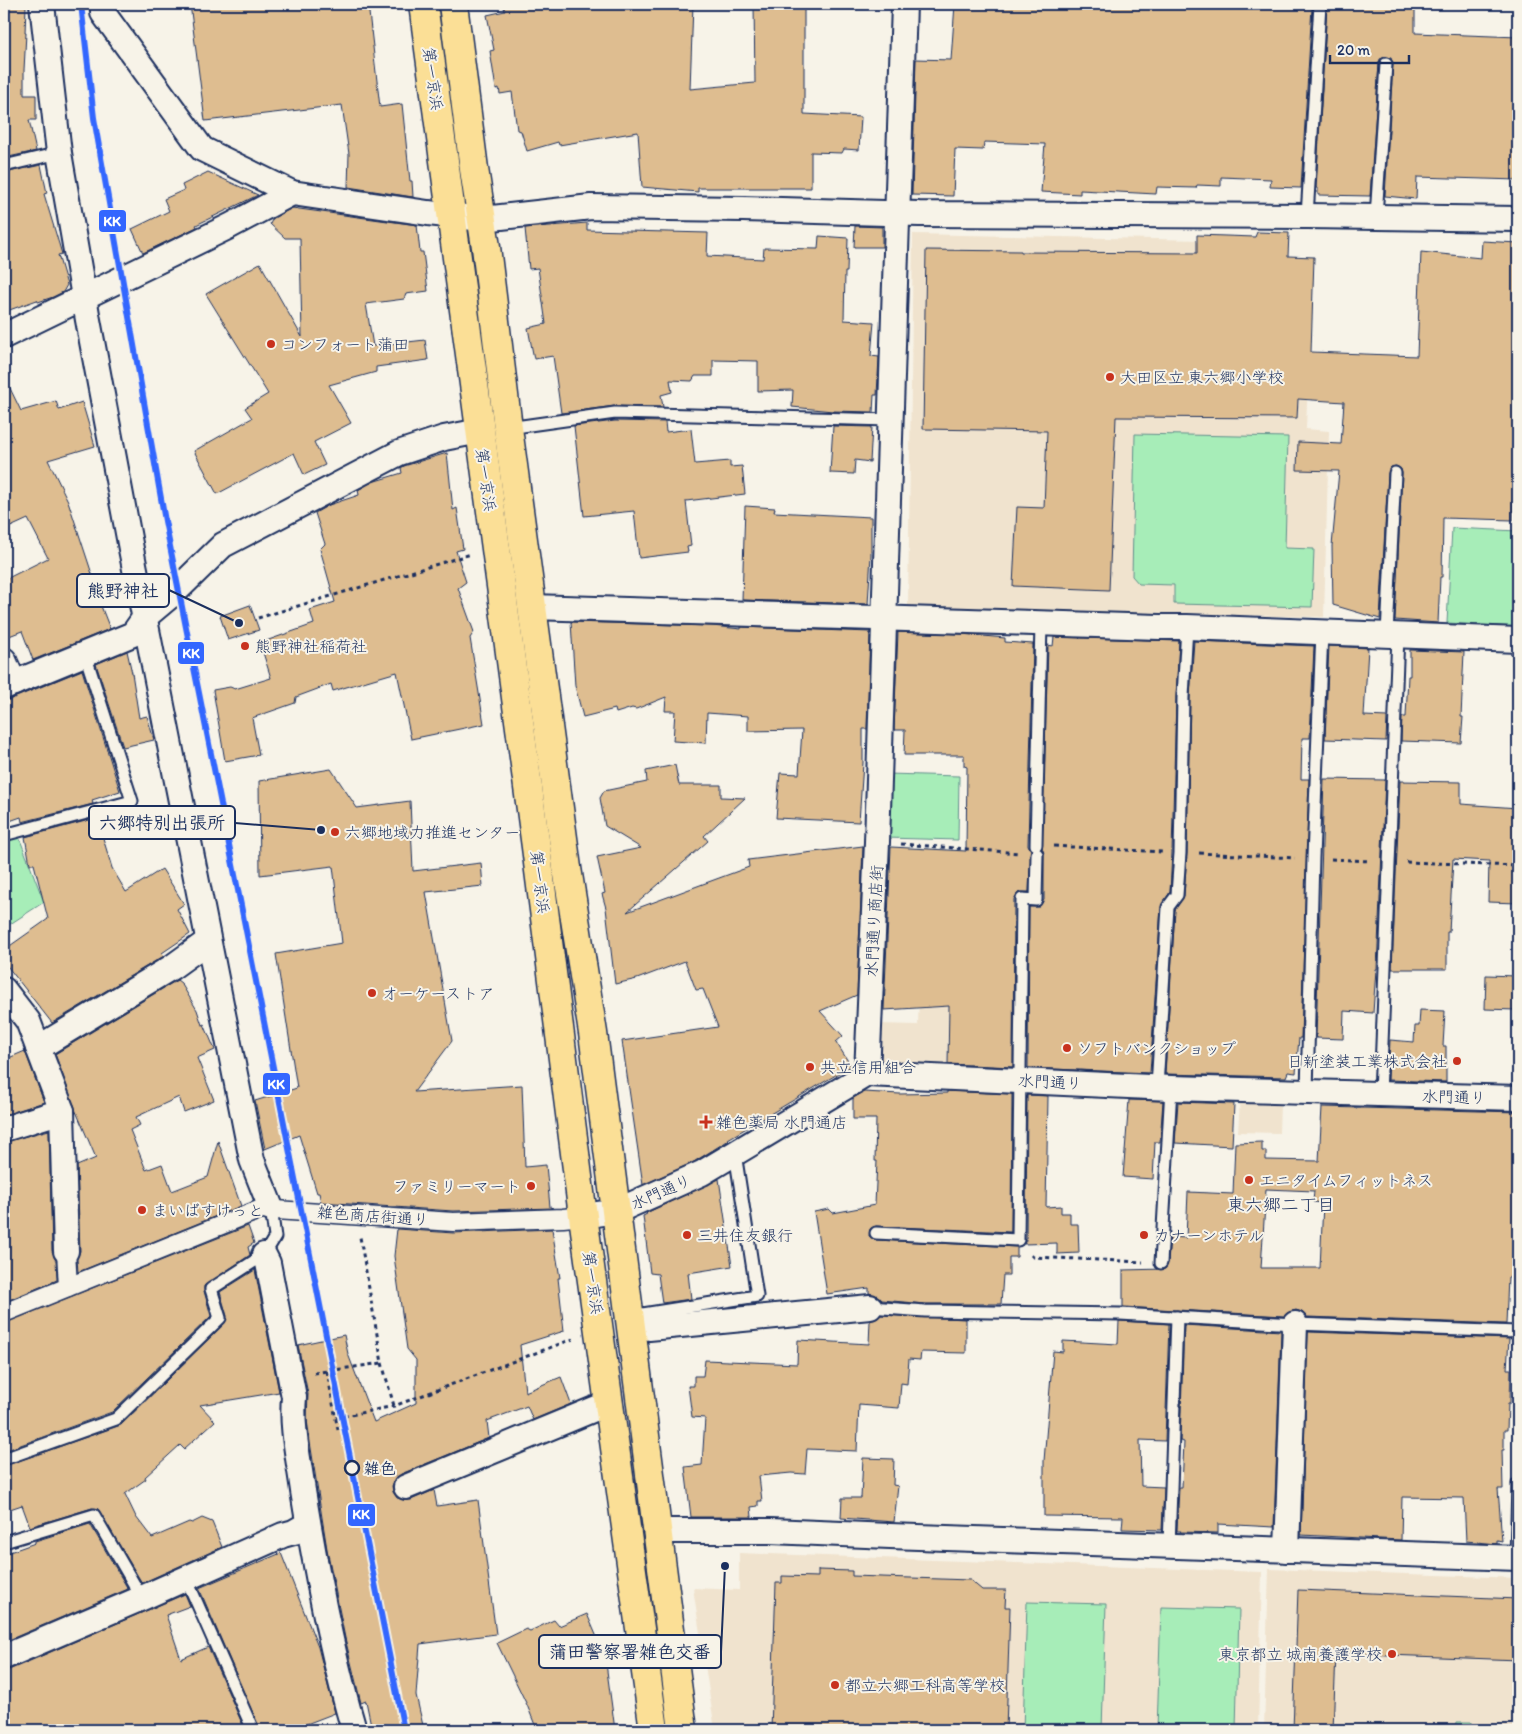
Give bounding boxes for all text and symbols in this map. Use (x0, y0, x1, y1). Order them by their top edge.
scale bar (1330, 32, 1408, 64)
text: 20 m (1337, 41, 1371, 59)
street label: 第一京浜 (419, 46, 447, 112)
line badge: KK (98, 209, 127, 233)
text: KK (103, 213, 121, 230)
place label: コンフォート蒲田 (281, 335, 409, 354)
marker: コンフォート蒲田 (265, 338, 277, 350)
place label: 大田区立 東六郷小学校 (1120, 368, 1284, 387)
marker: 大田区立 東六郷小学校 (1104, 371, 1116, 383)
street label: 第一京浜 (472, 447, 500, 513)
callout: 熊野神社 (77, 574, 169, 607)
text: 熊野神社 (87, 580, 159, 602)
place label: 熊野神社稲荷社 (255, 637, 367, 656)
marker: 熊野神社稲荷社 (239, 640, 251, 652)
line badge: KK (177, 641, 205, 665)
text: KK (182, 645, 200, 662)
callout: 六郷特別出張所 (89, 806, 235, 839)
text: 六郷特別出張所 (99, 812, 225, 834)
place label: 六郷地域力推進センター (345, 823, 520, 842)
marker: 六郷地域力推進センター (329, 826, 341, 838)
street label: 第一京浜 (527, 849, 553, 915)
street label: 水門通り商店街 (862, 865, 886, 977)
place label: オーケーストア (382, 984, 494, 1003)
marker: オーケーストア (366, 987, 378, 999)
place label: ソフトバンクショップ (1077, 1039, 1236, 1058)
marker: ソフトバンクショップ (1061, 1042, 1073, 1054)
place label: 日新塗装工業株式会社 (1287, 1052, 1447, 1071)
marker: 日新塗装工業株式会社 (1451, 1055, 1463, 1067)
place label: 共立信用組合 (820, 1058, 916, 1077)
marker: 共立信用組合 (804, 1061, 816, 1073)
street label: 水門通り (1018, 1071, 1082, 1093)
line badge: KK (262, 1072, 291, 1096)
text: KK (267, 1076, 285, 1093)
street label: 水門通り (1422, 1086, 1486, 1108)
place label: 雑色薬局 水門通店 (716, 1113, 848, 1132)
marker: 雑色薬局 水門通店 (700, 1116, 712, 1128)
street label: 水門通り (628, 1170, 694, 1214)
place label: エニタイムフィットネス (1259, 1171, 1433, 1190)
marker: エニタイムフィットネス (1243, 1174, 1255, 1186)
place label: ファミリーマート (393, 1177, 521, 1196)
marker: ファミリーマート (525, 1180, 537, 1192)
district label: 東六郷二丁目 (1227, 1194, 1335, 1216)
place label: まいばすけっと (152, 1201, 264, 1220)
street label: 雑色商店街通り (316, 1203, 430, 1229)
marker: まいばすけっと (136, 1204, 148, 1216)
place label: 三井住友銀行 (697, 1226, 793, 1245)
place label: カナーンホテル (1154, 1226, 1264, 1245)
marker: 三井住友銀行 (681, 1229, 693, 1241)
marker: カナーンホテル (1138, 1229, 1150, 1241)
street label: 第一京浜 (579, 1250, 607, 1316)
place label: 雑色 (364, 1459, 396, 1478)
marker: 雑色 (344, 1460, 360, 1476)
line badge: KK (347, 1503, 376, 1527)
text: KK (352, 1506, 370, 1523)
callout: 蒲田警察署雑色交番 (539, 1635, 721, 1668)
text: 蒲田警察署雑色交番 (549, 1641, 711, 1663)
place label: 東京都立 城南養護学校 (1218, 1645, 1382, 1664)
marker: 東京都立 城南養護学校 (1386, 1648, 1398, 1660)
place label: 都立六郷工科高等学校 (845, 1676, 1005, 1695)
marker: 都立六郷工科高等学校 (829, 1679, 841, 1691)

